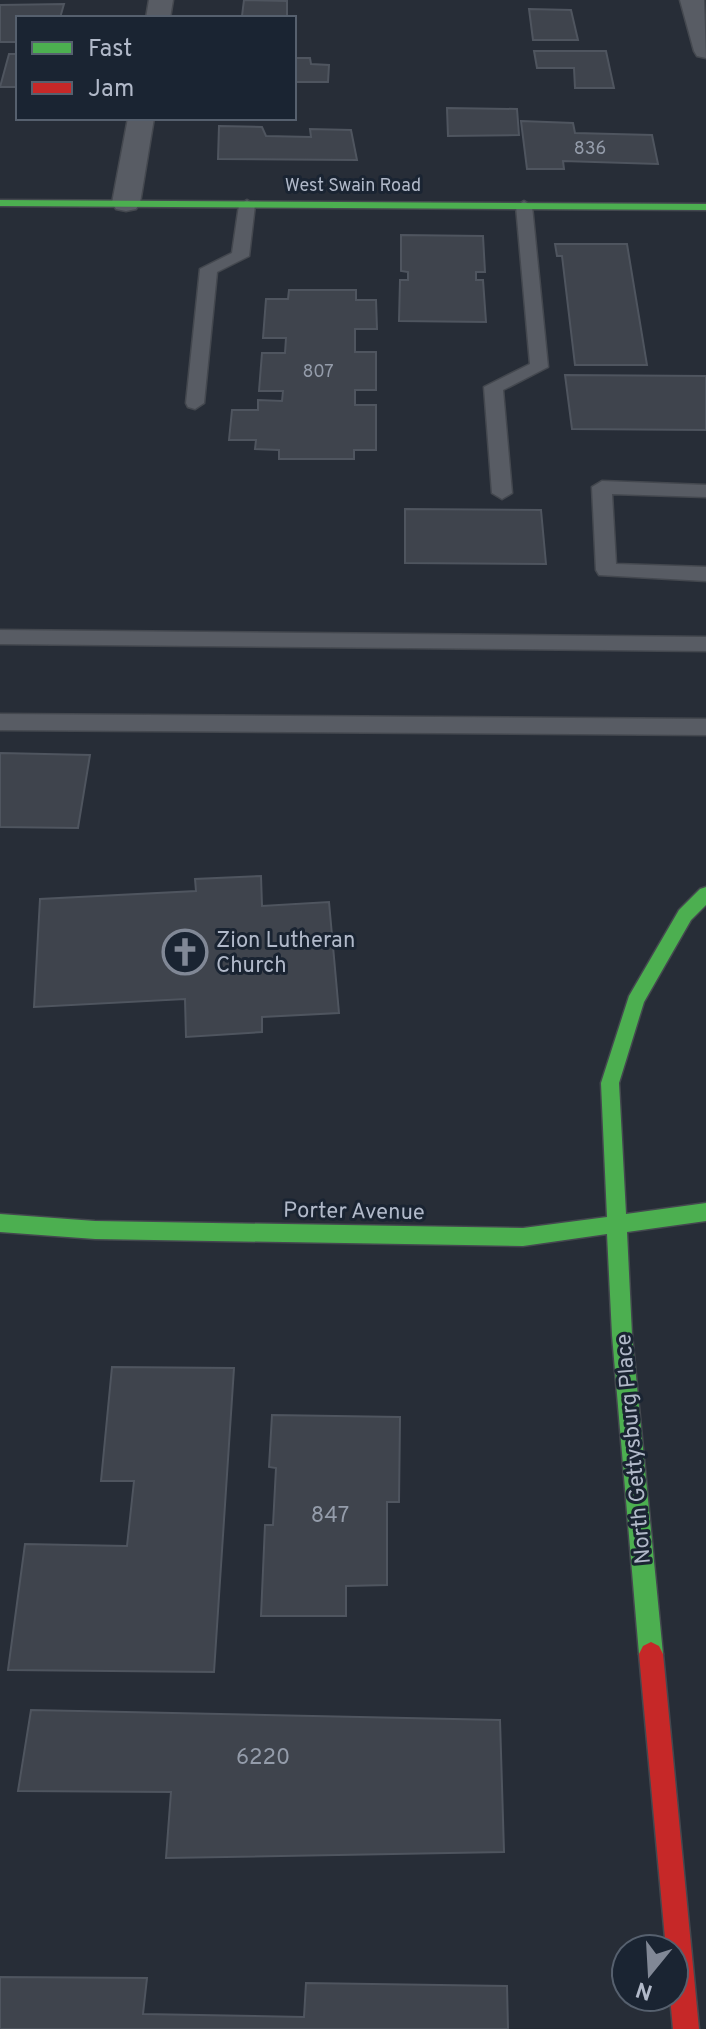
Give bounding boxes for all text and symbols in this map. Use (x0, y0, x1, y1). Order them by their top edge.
legend (16, 16, 296, 120)
text: Fast (88, 35, 132, 65)
text: Jam (88, 75, 134, 105)
house number: 836 (574, 138, 606, 161)
street label: West Swain Road (285, 175, 421, 198)
house number: 807 (302, 361, 334, 384)
church icon: Zion Lutheran Church (161, 928, 209, 976)
place label: Zion Lutheran Church (216, 928, 355, 980)
street label: Porter Avenue (283, 1198, 425, 1227)
street label: North Gettysburg Place (611, 1332, 658, 1565)
house number: 847 (311, 1503, 349, 1530)
house number: 6220 (236, 1745, 290, 1772)
north arrow (610, 1933, 690, 2013)
text: N (633, 1974, 656, 2005)

